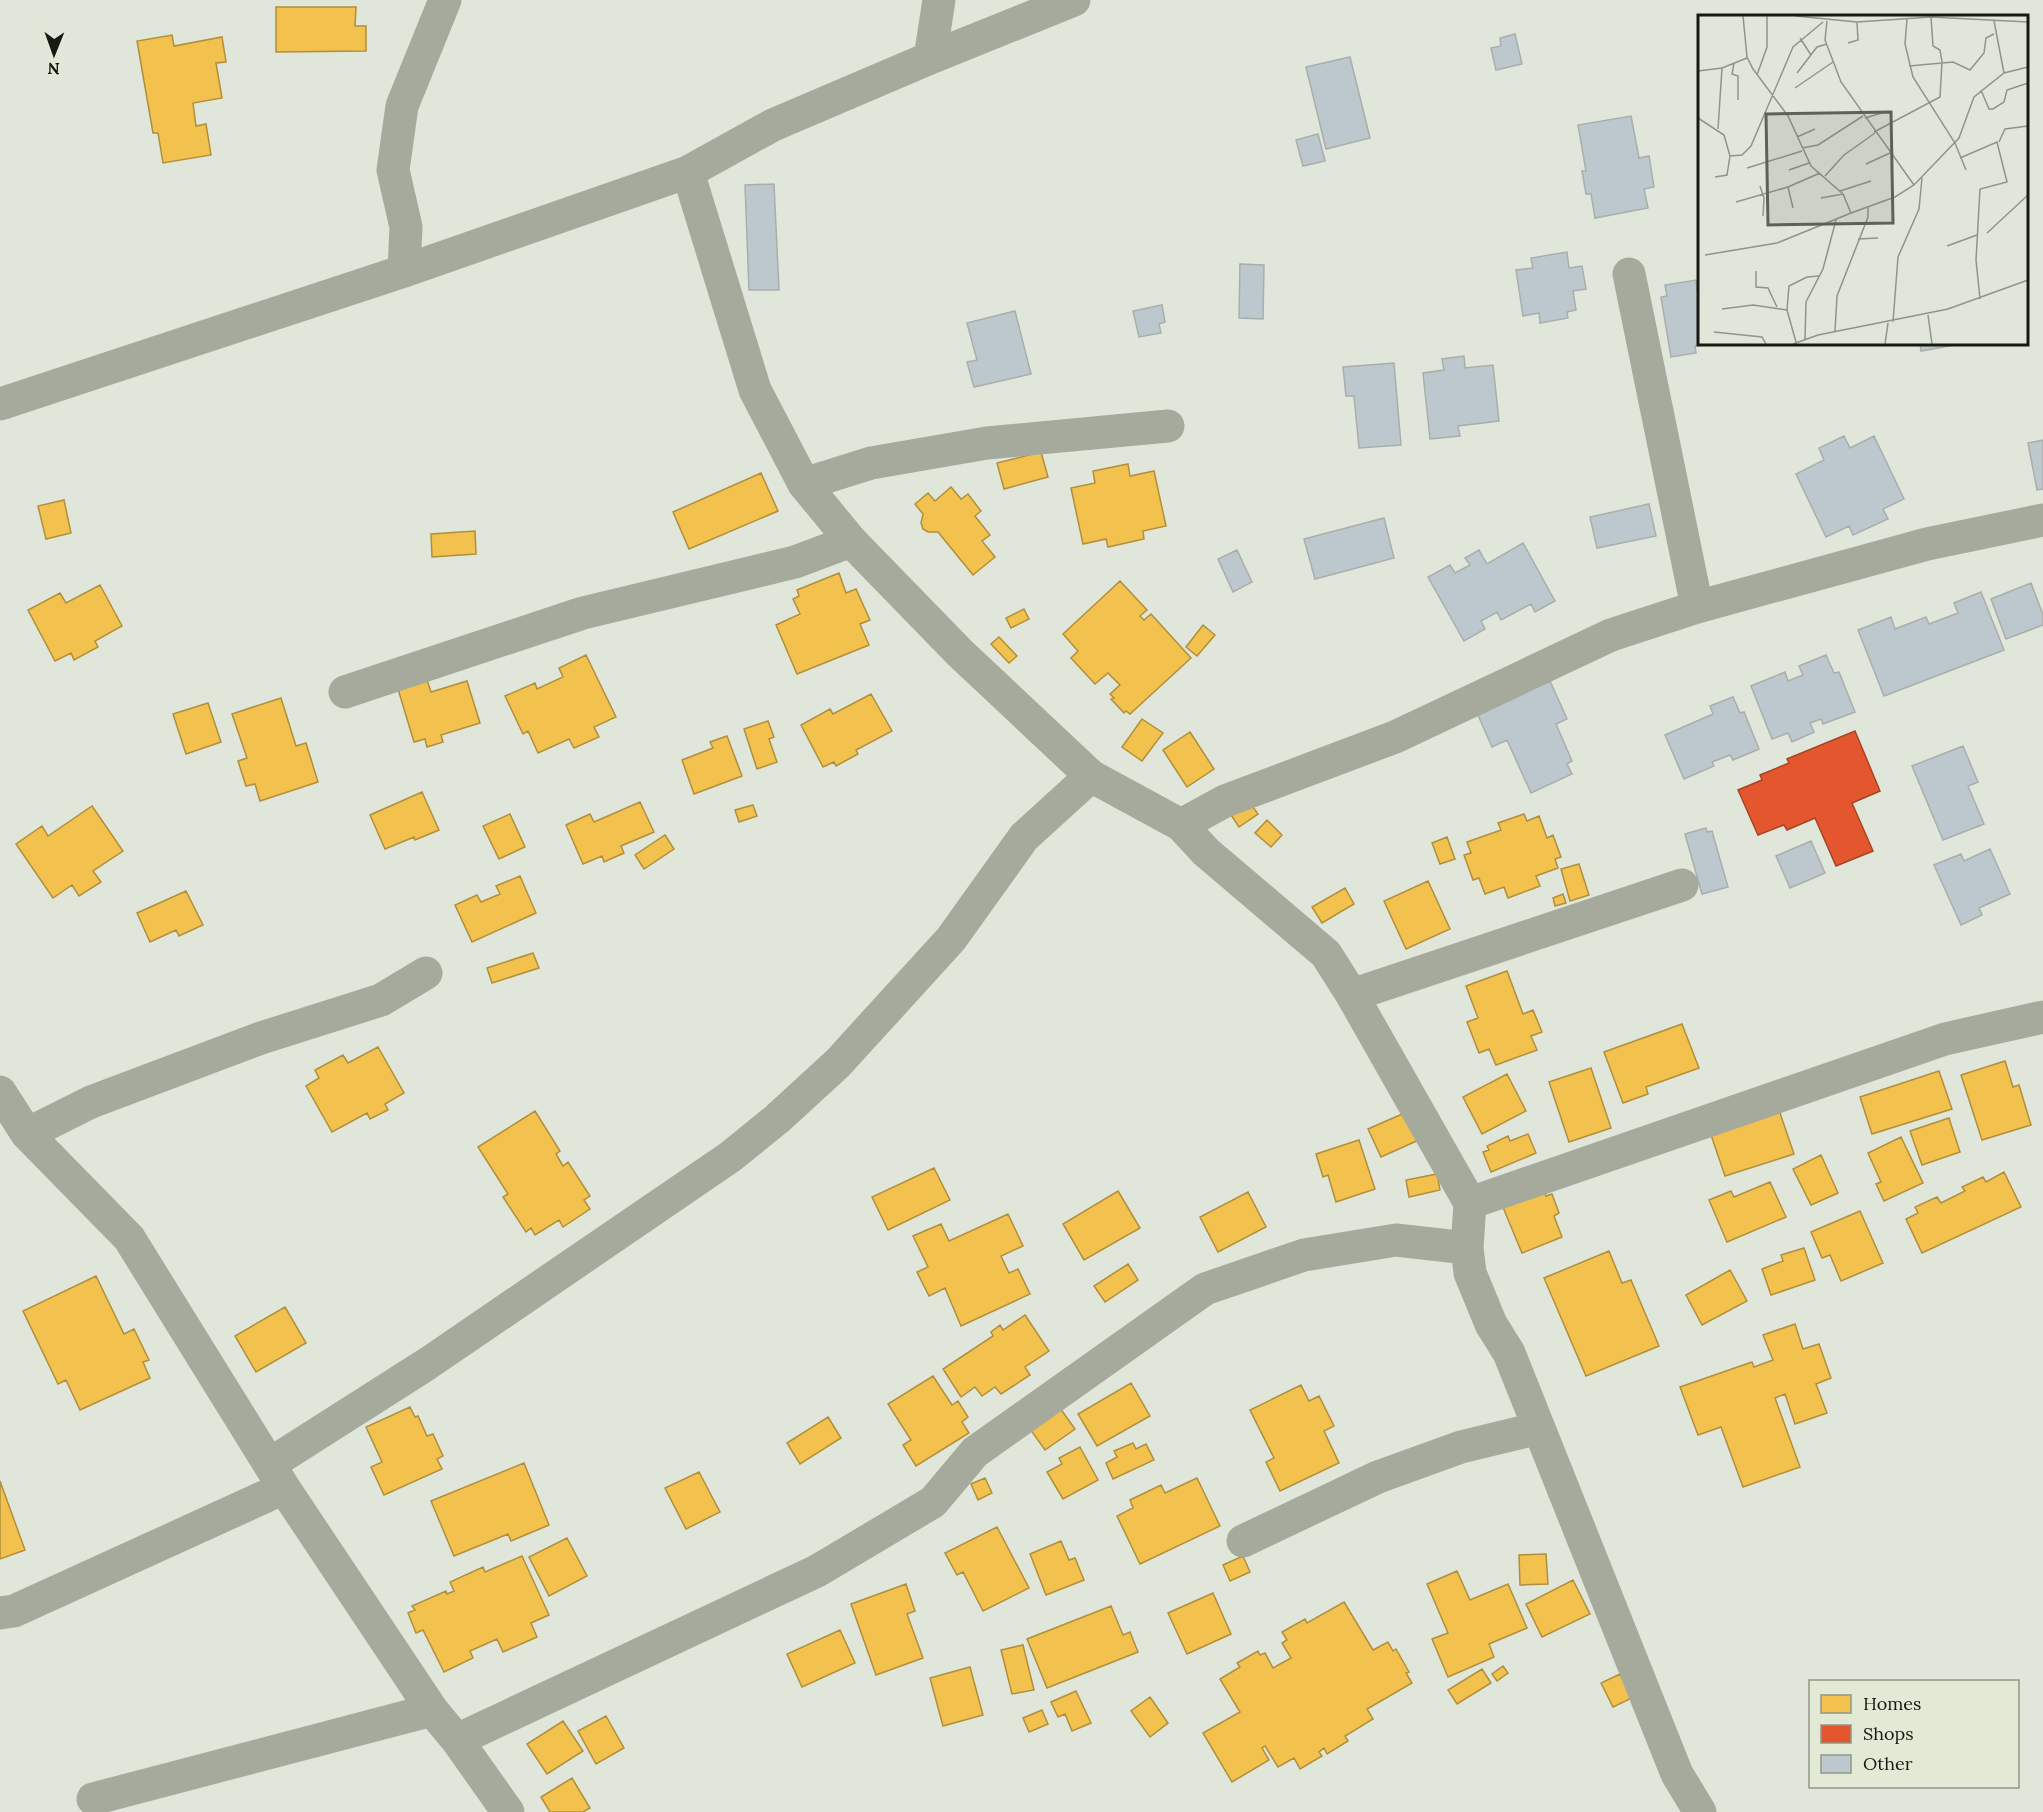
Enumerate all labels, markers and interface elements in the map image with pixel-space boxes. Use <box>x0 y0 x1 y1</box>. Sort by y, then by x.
inset map <box>1698 15 2028 345</box>
north arrow <box>24 24 84 84</box>
text: N <box>47 59 60 79</box>
legend <box>1809 1680 2019 1788</box>
text: Homes <box>1863 1692 1921 1715</box>
text: Shops <box>1863 1722 1914 1745</box>
text: Other <box>1863 1752 1913 1775</box>

